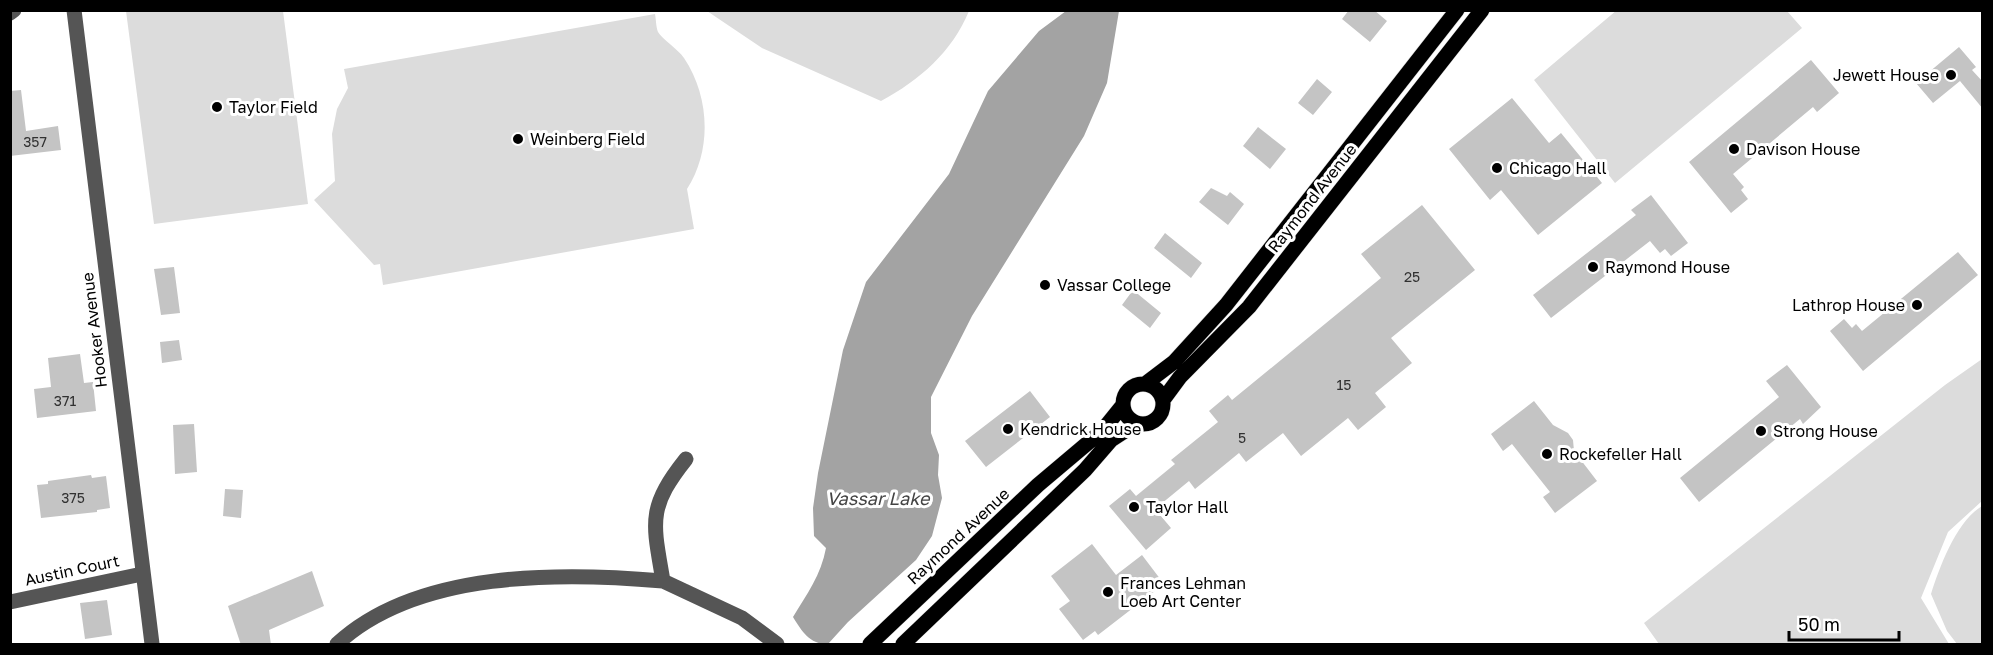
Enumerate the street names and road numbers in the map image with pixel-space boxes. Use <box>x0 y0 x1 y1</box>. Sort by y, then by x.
street label: Raymond Avenue <box>1263 140 1361 256</box>
street label: Hooker Avenue <box>77 271 111 389</box>
street label: Raymond Avenue <box>903 484 1013 588</box>
street label: Austin Court <box>23 550 121 590</box>

